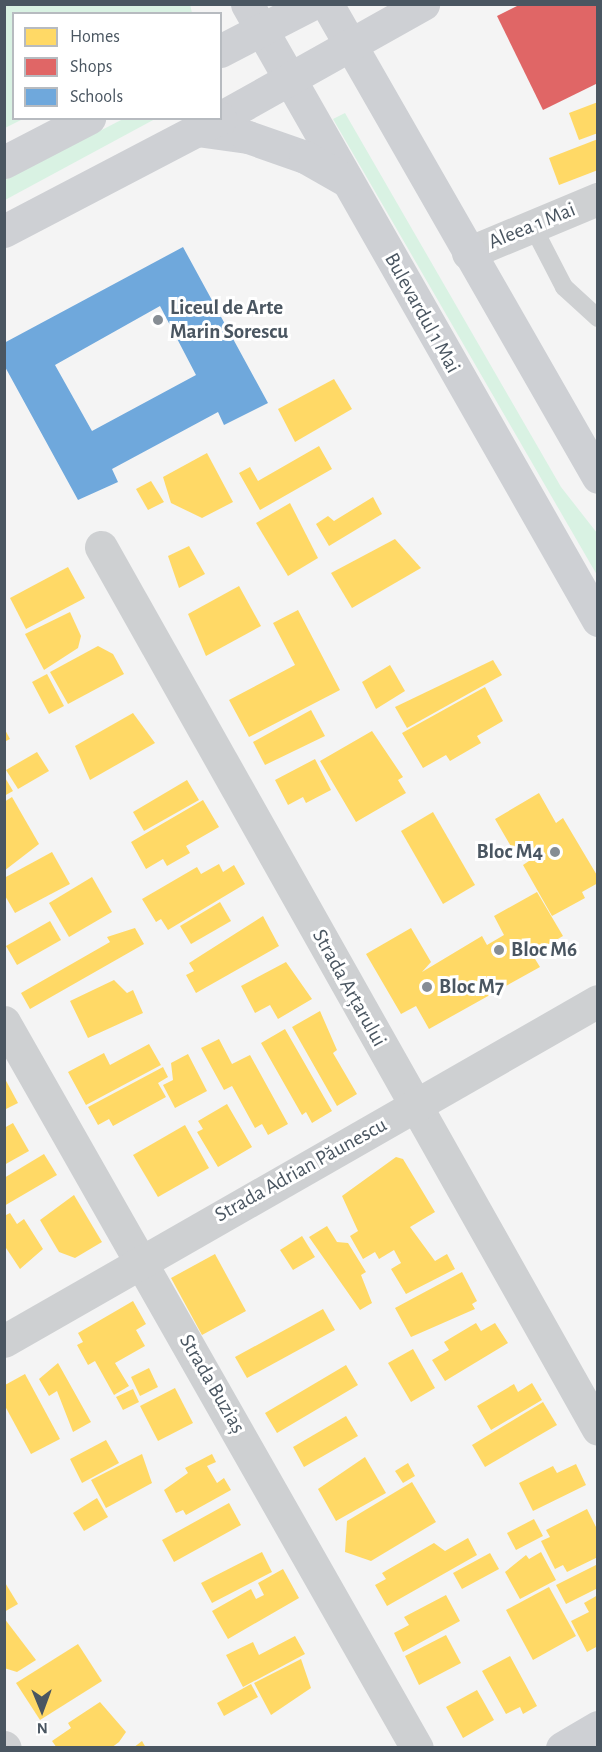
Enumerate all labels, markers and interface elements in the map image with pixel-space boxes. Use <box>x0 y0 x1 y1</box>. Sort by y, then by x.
legend <box>12 12 222 120</box>
text: Homes <box>70 28 120 46</box>
text: Shops <box>70 58 112 76</box>
text: Schools <box>70 88 123 106</box>
street label: Aleea 1 Mai <box>485 197 579 255</box>
street label: Bulevardul 1 Mai <box>379 248 465 378</box>
place label: Liceul de Arte Marin Sorescu <box>170 295 288 345</box>
marker: Liceul de Arte Marin Sorescu <box>151 313 165 327</box>
place label: Bloc M4 <box>476 839 543 865</box>
marker: Bloc M4 <box>548 845 562 859</box>
street label: Strada Arțarului <box>306 925 392 1051</box>
place label: Bloc M6 <box>511 937 577 963</box>
marker: Bloc M6 <box>492 943 506 957</box>
place label: Bloc M7 <box>439 974 504 1000</box>
marker: Bloc M7 <box>420 980 434 994</box>
street label: Strada Adrian Păunescu <box>211 1112 391 1228</box>
street label: Strada Buziaș <box>174 1330 250 1438</box>
north arrow <box>12 1680 72 1740</box>
text: N <box>37 1720 48 1736</box>

